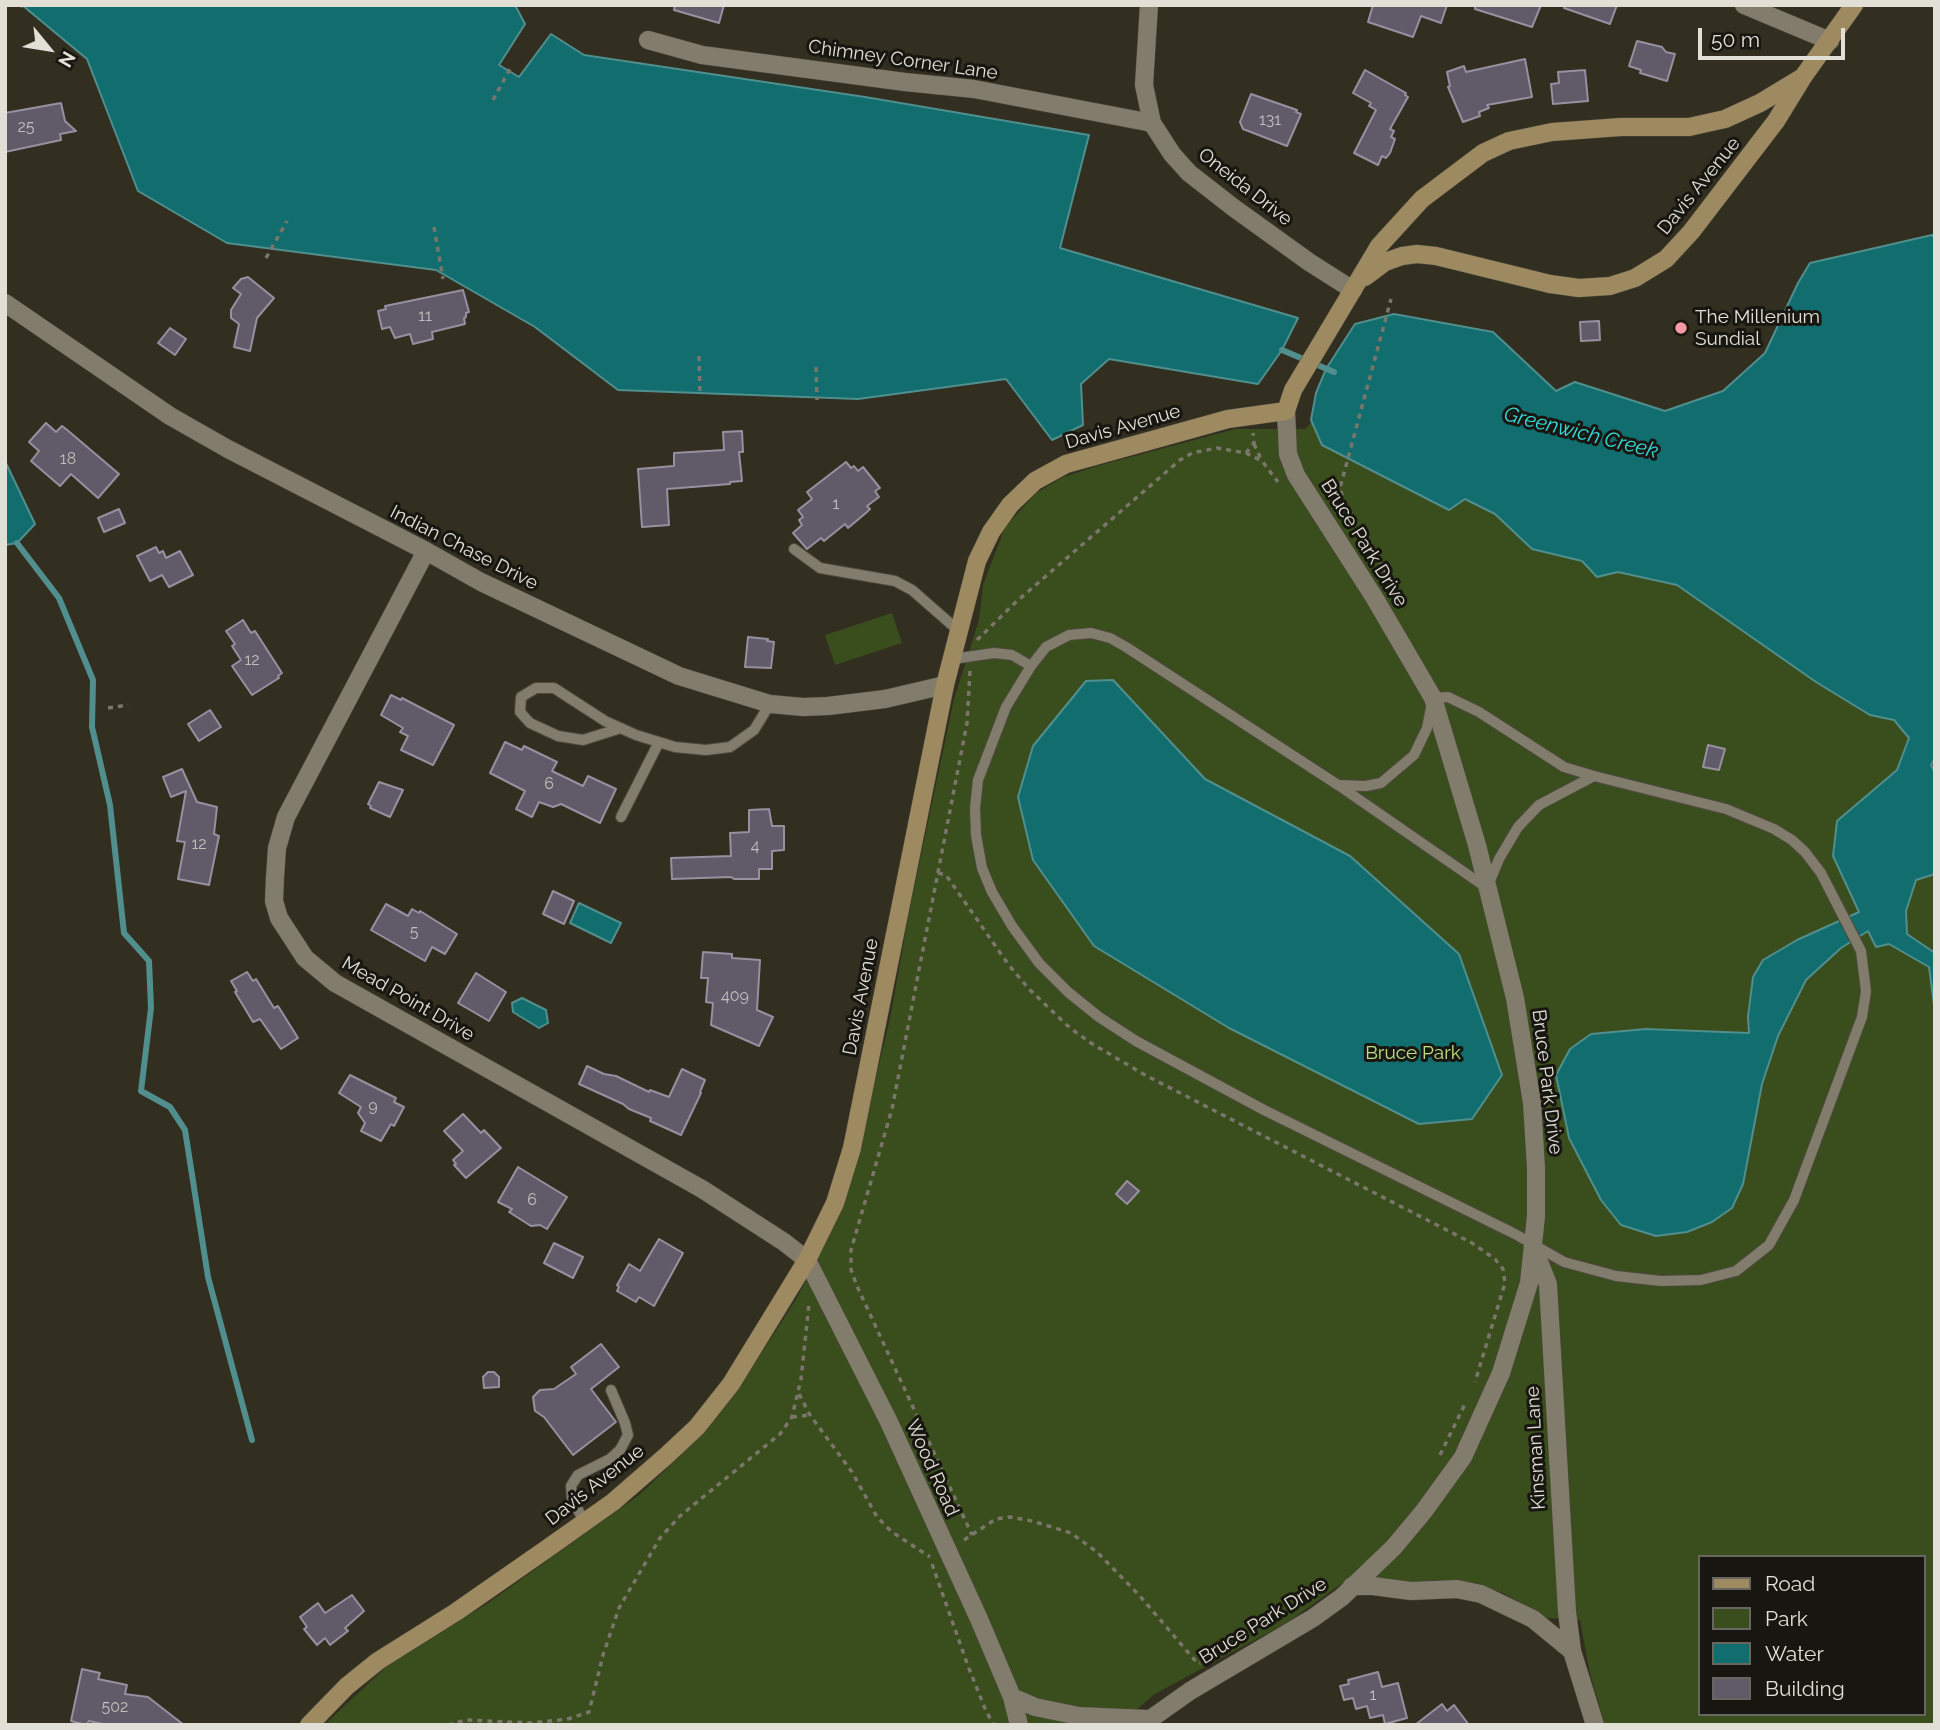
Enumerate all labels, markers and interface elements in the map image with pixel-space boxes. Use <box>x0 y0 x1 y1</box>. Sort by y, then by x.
north arrow <box>14 14 84 84</box>
scale bar <box>1702 14 1849 58</box>
text: 50 m <box>1711 27 1760 52</box>
street label: Chimney Corner Lane <box>807 35 999 85</box>
text: N <box>54 48 80 71</box>
house number: 131 <box>1259 110 1281 130</box>
house number: 25 <box>17 117 35 137</box>
street label: Davis Avenue <box>1653 133 1745 239</box>
street label: Oneida Drive <box>1193 143 1297 231</box>
house number: 11 <box>418 306 432 326</box>
place label: The Millenium Sundial <box>1695 306 1820 350</box>
marker: The Millenium Sundial <box>1673 320 1689 336</box>
street label: Davis Avenue <box>1063 400 1183 454</box>
water label: Greenwich Creek <box>1501 402 1661 464</box>
house number: 18 <box>60 449 76 469</box>
street label: Bruce Park Drive <box>1316 475 1412 611</box>
house number: 1 <box>833 494 839 514</box>
street label: Indian Chase Drive <box>386 501 542 595</box>
house number: 12 <box>244 650 260 670</box>
house number: 6 <box>544 774 554 794</box>
house number: 12 <box>191 834 207 854</box>
house number: 4 <box>751 836 759 856</box>
house number: 5 <box>410 922 418 942</box>
street label: Davis Avenue <box>839 937 883 1057</box>
street label: Mead Point Drive <box>338 952 478 1046</box>
house number: 409 <box>721 986 749 1006</box>
street label: Bruce Park Drive <box>1527 1008 1567 1156</box>
park label: Bruce Park <box>1365 1042 1461 1064</box>
house number: 9 <box>368 1096 378 1116</box>
house number: 6 <box>527 1190 537 1210</box>
street label: Kinsman Lane <box>1521 1385 1551 1511</box>
street label: Wood Road <box>901 1416 963 1520</box>
street label: Davis Avenue <box>541 1440 649 1530</box>
legend <box>1699 1555 1926 1716</box>
text: Road <box>1765 1571 1815 1596</box>
street label: Bruce Park Drive <box>1195 1573 1331 1669</box>
text: Park <box>1765 1606 1808 1631</box>
text: Water <box>1765 1641 1824 1666</box>
text: Building <box>1765 1676 1845 1701</box>
house number: 1 <box>1370 1685 1376 1705</box>
house number: 502 <box>102 1697 128 1717</box>

